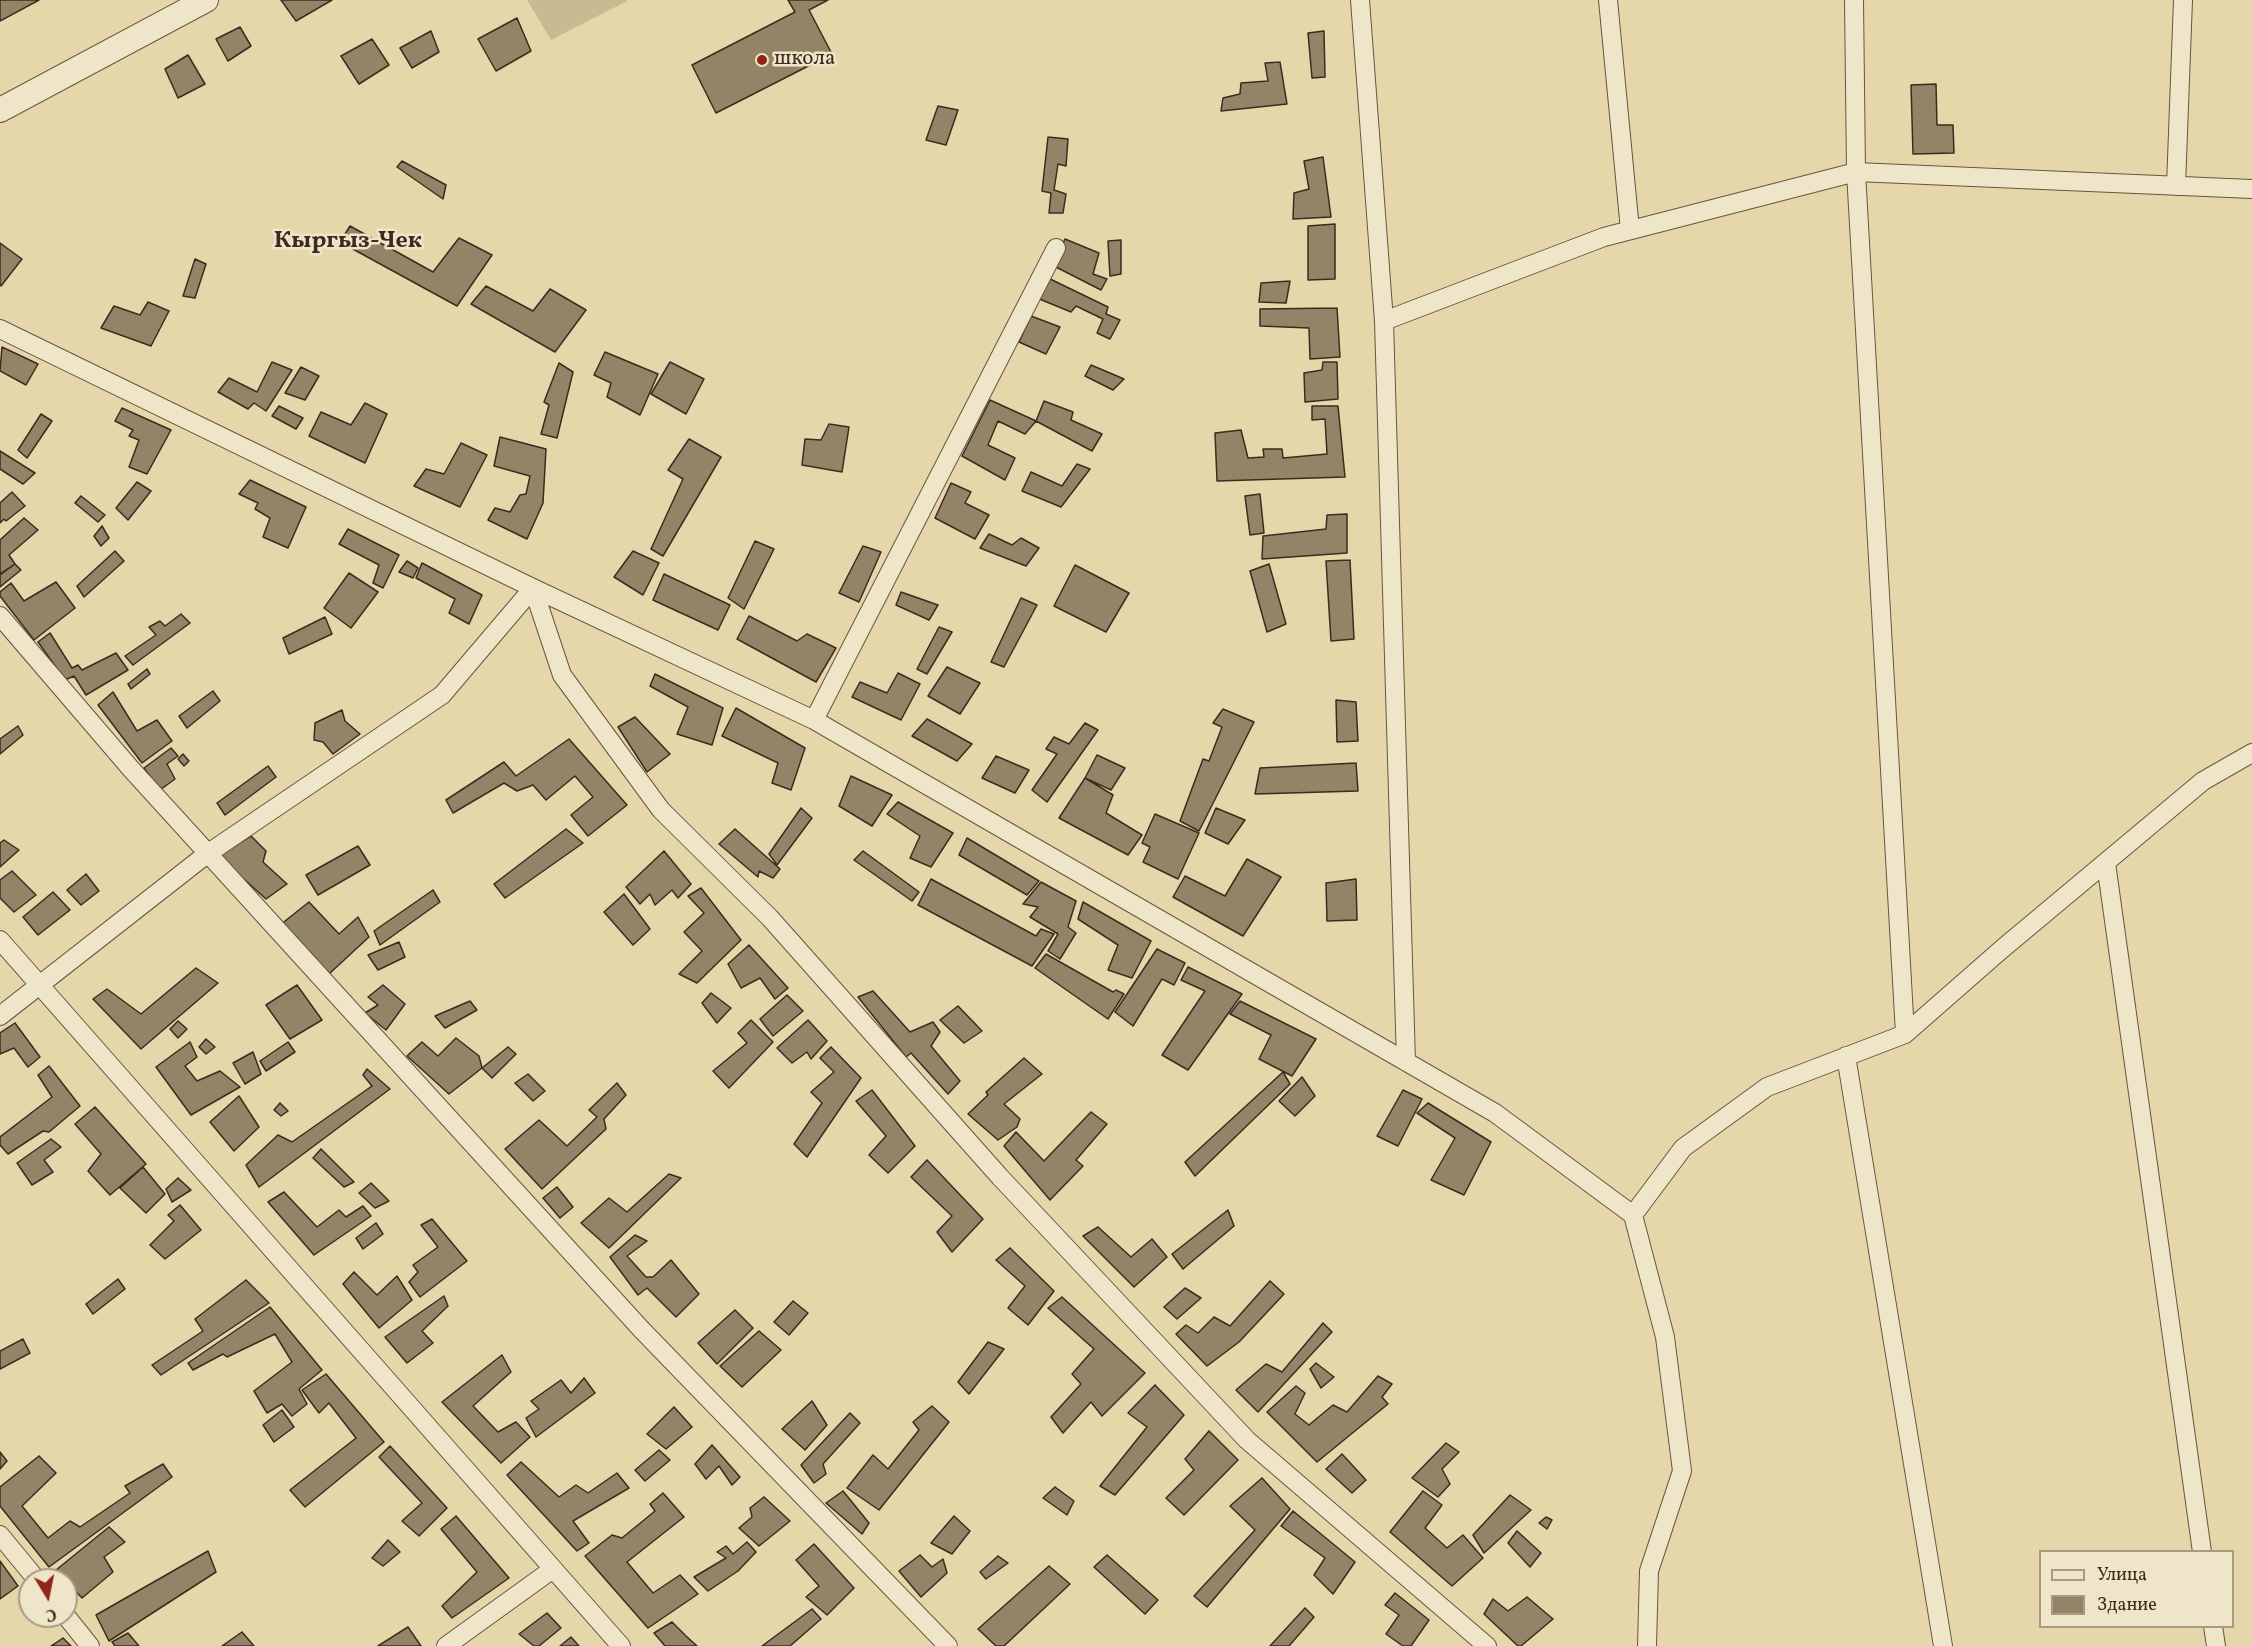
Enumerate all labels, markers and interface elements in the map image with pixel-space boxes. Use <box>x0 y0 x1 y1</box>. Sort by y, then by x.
place label: школа <box>774 47 835 73</box>
marker: школа <box>755 53 769 67</box>
district label: Кыргыз-Чек <box>274 229 422 257</box>
legend <box>2039 1550 2234 1628</box>
text: Улица <box>2097 1563 2147 1588</box>
north arrow <box>18 1568 78 1628</box>
text: Здание <box>2097 1593 2157 1618</box>
text: С <box>44 1602 58 1625</box>

